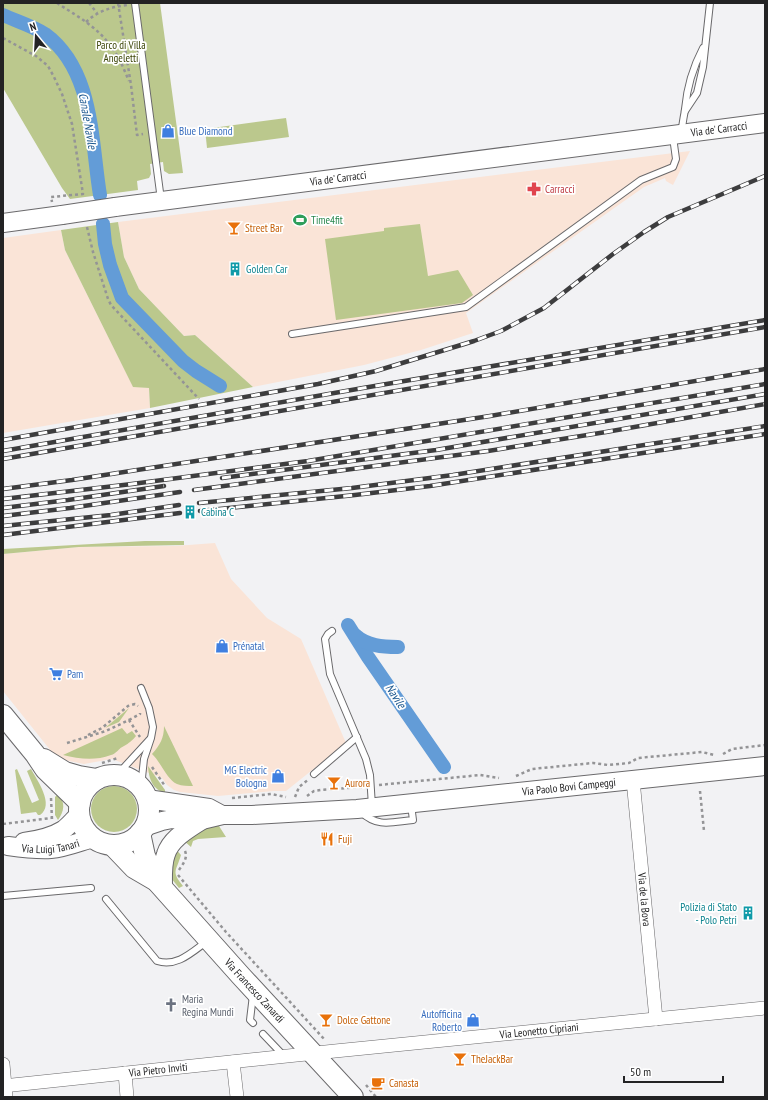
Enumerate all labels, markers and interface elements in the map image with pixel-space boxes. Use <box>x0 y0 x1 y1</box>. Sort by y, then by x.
north arrow <box>16 16 56 56</box>
text: N <box>28 19 38 34</box>
park label: Parco di Villa Angeletti <box>96 38 146 65</box>
water label: Canale Navile <box>76 92 100 151</box>
street label: Via de' Carracci <box>689 118 748 140</box>
shop icon: Blue Diamond <box>160 123 176 139</box>
place label: Blue Diamond <box>179 124 233 138</box>
street label: Via de' Carracci <box>308 168 367 189</box>
pharmacy icon: Carracci <box>526 181 542 197</box>
place label: Carracci <box>545 182 575 196</box>
sports icon: Time4fit <box>292 212 308 228</box>
place label: Time4fit <box>311 213 343 227</box>
bar icon: Street Bar <box>226 220 242 236</box>
place label: Street Bar <box>245 221 283 235</box>
building icon: Golden Car <box>227 261 243 277</box>
place label: Golden Car <box>246 262 288 276</box>
building icon: Cabina C <box>182 504 198 520</box>
place label: Cabina C <box>201 505 234 519</box>
shop icon: Prénatal <box>214 638 230 654</box>
place label: Prénatal <box>233 639 265 653</box>
supermarket icon: Pam <box>48 666 64 682</box>
place label: Pam <box>67 667 83 681</box>
water label: Navile <box>382 681 410 712</box>
place label: MG Electric Bologna <box>224 763 267 790</box>
shop icon: MG Electric Bologna <box>270 768 286 784</box>
bar icon: Aurora <box>326 775 342 791</box>
street label: Via Paolo Bovi Campeggi <box>520 775 617 799</box>
place label: Aurora <box>345 776 370 790</box>
restaurant icon: Fuji <box>319 831 335 847</box>
place label: Fuji <box>338 832 352 846</box>
street label: Via Luigi Tanari <box>20 836 81 856</box>
street label: Via de la Bova <box>635 871 654 927</box>
place label: Polizia di Stato - Polo Petri <box>680 900 737 927</box>
building icon: Polizia di Stato - Polo Petri <box>740 905 756 921</box>
street label: Via Francesco Zanardi <box>221 955 288 1025</box>
place label: Maria Regina Mundi <box>182 992 234 1019</box>
church icon: Maria Regina Mundi <box>163 997 179 1013</box>
place label: Autofficina Roberto <box>421 1007 462 1034</box>
bar icon: Dolce Gattone <box>318 1012 334 1028</box>
shop icon: Autofficina Roberto <box>465 1012 481 1028</box>
place label: Dolce Gattone <box>337 1013 391 1027</box>
street label: Via Leonetto Cipriani <box>498 1020 579 1042</box>
bar icon: TheJackBar <box>452 1051 468 1067</box>
place label: TheJackBar <box>471 1052 513 1066</box>
scale bar <box>624 1058 723 1084</box>
street label: Via Pietro Inviti <box>127 1060 188 1080</box>
text: 50 m <box>630 1064 651 1079</box>
cafe icon: Canasta <box>370 1075 386 1091</box>
place label: Canasta <box>389 1076 419 1090</box>

